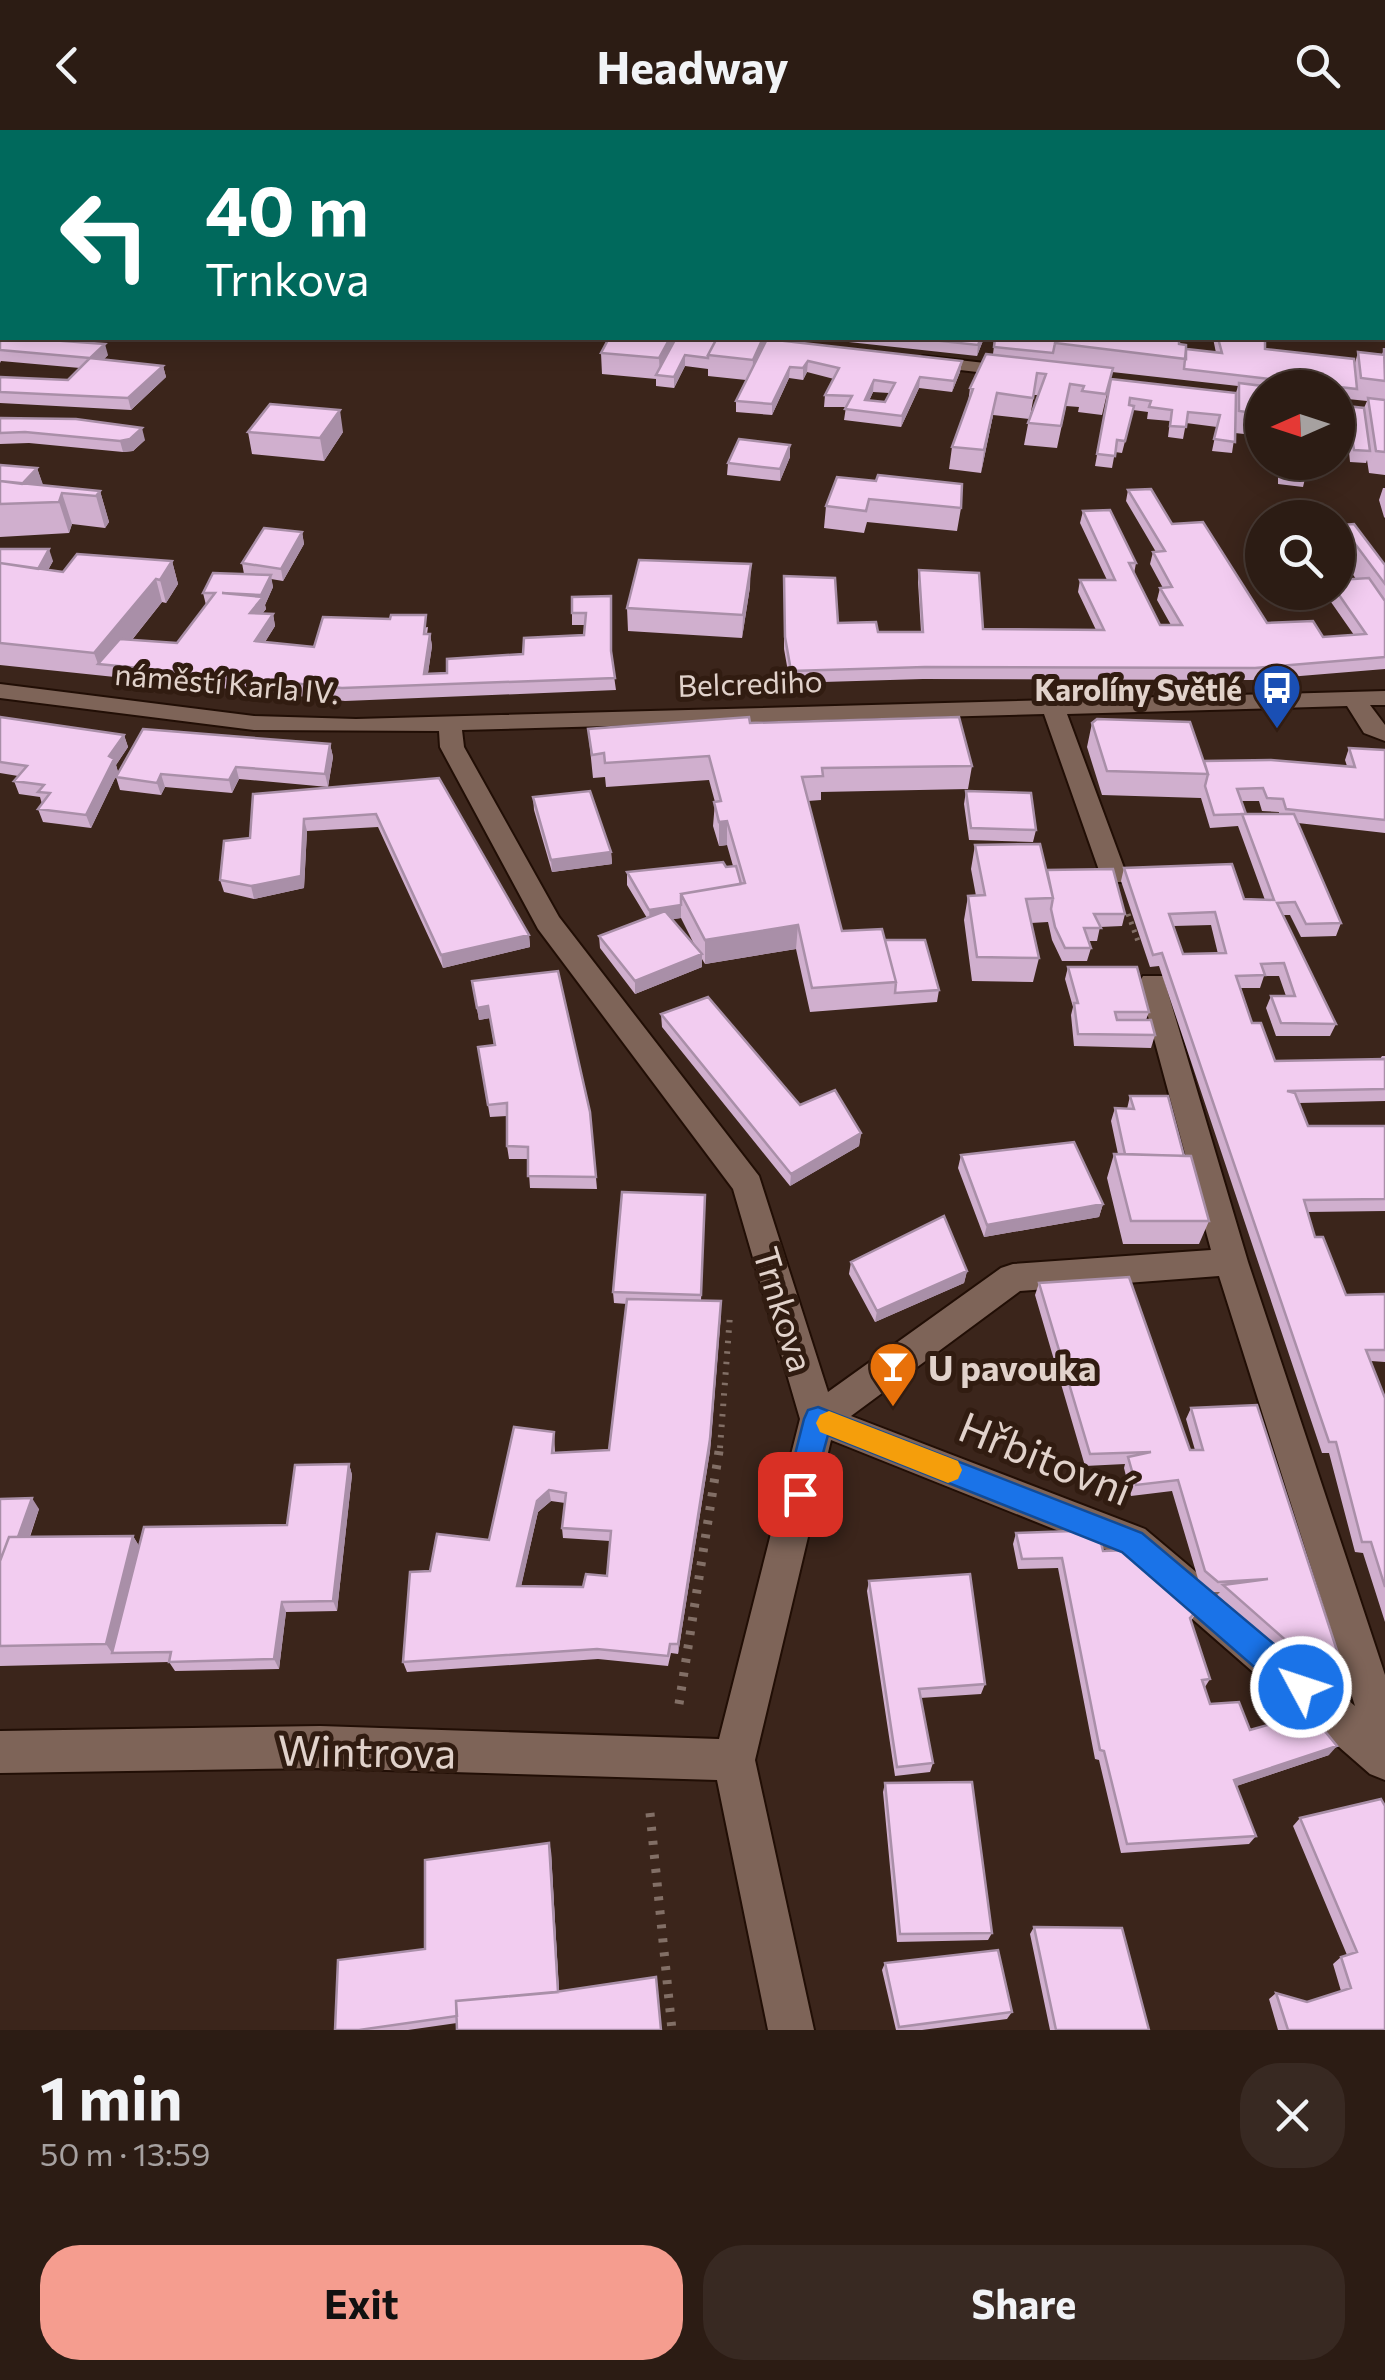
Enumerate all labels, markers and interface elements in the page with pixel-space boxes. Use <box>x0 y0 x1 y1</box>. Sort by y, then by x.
icon: back <box>40 38 95 93</box>
text: Headway <box>596 38 789 93</box>
icon: search <box>1290 38 1345 93</box>
text: 40 m <box>205 165 369 250</box>
icon: left <box>40 170 170 300</box>
text: Trnkova <box>205 250 369 305</box>
north arrow <box>1245 370 1355 480</box>
map controls <box>1245 370 1355 610</box>
button: search <box>1245 500 1355 610</box>
street label: náměstí Karla IV. <box>113 654 341 710</box>
street label: Belcrediho <box>677 661 823 703</box>
bus stop icon: Karolíny Světlé <box>1251 662 1303 730</box>
place label: Karolíny Světlé <box>1034 670 1242 707</box>
street label: Trnkova <box>746 1242 824 1376</box>
bar icon: U pavouka <box>867 1340 919 1408</box>
place label: U pavouka <box>928 1345 1097 1388</box>
street label: Hřbitovní <box>952 1399 1141 1516</box>
pin <box>758 1452 843 1537</box>
icon: arrive <box>773 1467 828 1522</box>
position arrow <box>1249 1635 1353 1739</box>
street label: Wintrova <box>277 1722 457 1778</box>
text: 1 min <box>40 2059 182 2132</box>
button: close <box>1240 2063 1345 2168</box>
text: 50 m · 13:59 <box>40 2133 210 2173</box>
button: Exit <box>40 2245 683 2360</box>
button: Share <box>703 2245 1345 2360</box>

